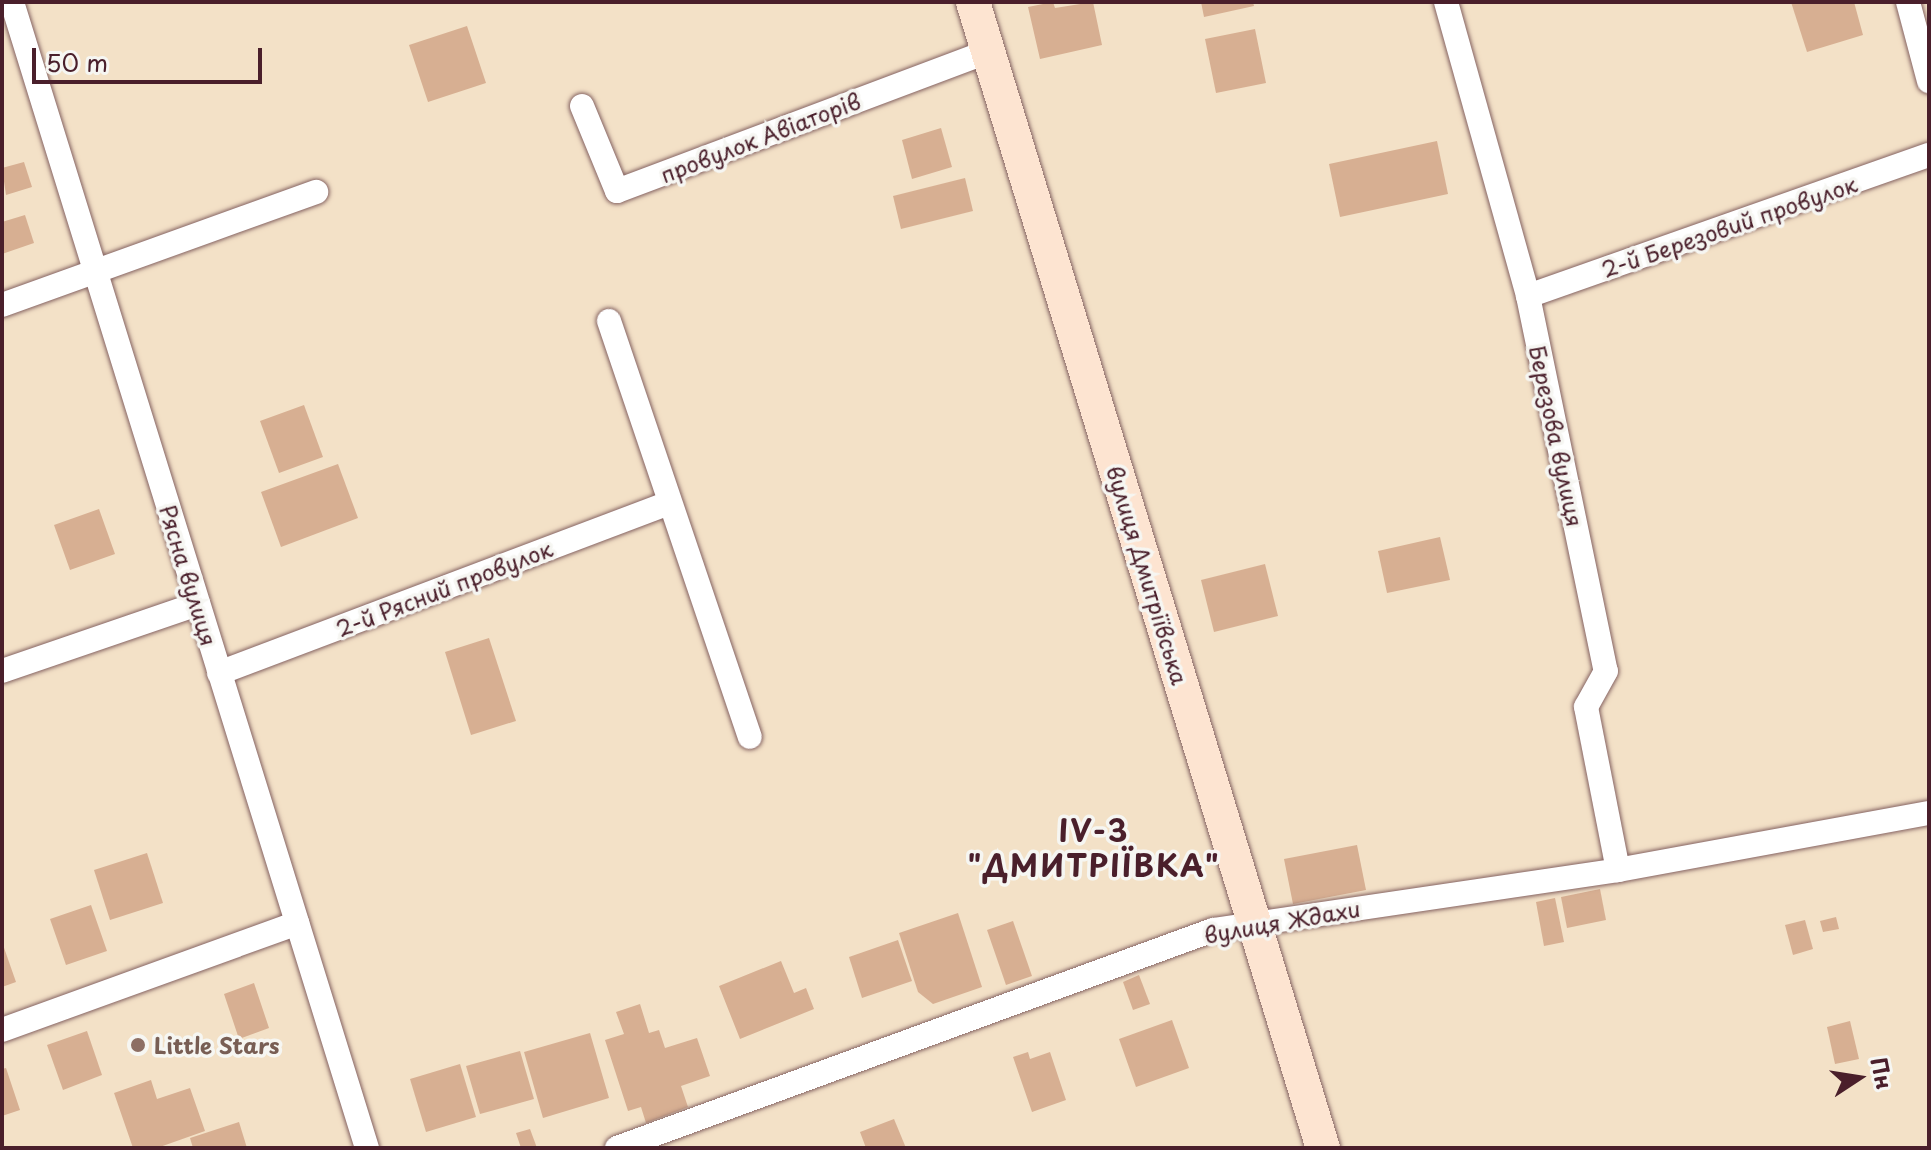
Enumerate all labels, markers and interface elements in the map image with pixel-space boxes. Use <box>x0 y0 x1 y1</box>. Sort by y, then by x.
scale bar <box>36 32 266 82</box>
text: 50 m <box>46 44 108 80</box>
street label: провулок Авіаторів <box>656 86 864 188</box>
street label: 2-й Березовий провулок <box>1598 170 1860 282</box>
street label: Березова вулиця <box>1525 343 1589 529</box>
street label: вулиця Дмитріївська <box>1102 462 1194 688</box>
street label: Рясна вулиця <box>155 500 223 650</box>
street label: 2-й Рясний провулок <box>332 534 556 642</box>
district label: IV-3 "ДМИТРІЇВКА" <box>969 812 1219 882</box>
street label: вулиця Ждахи <box>1202 894 1362 948</box>
place label: Little Stars <box>154 1032 281 1058</box>
marker: Little Stars <box>129 1036 147 1054</box>
north arrow <box>1819 1038 1899 1118</box>
text: Пн <box>1864 1054 1902 1092</box>

